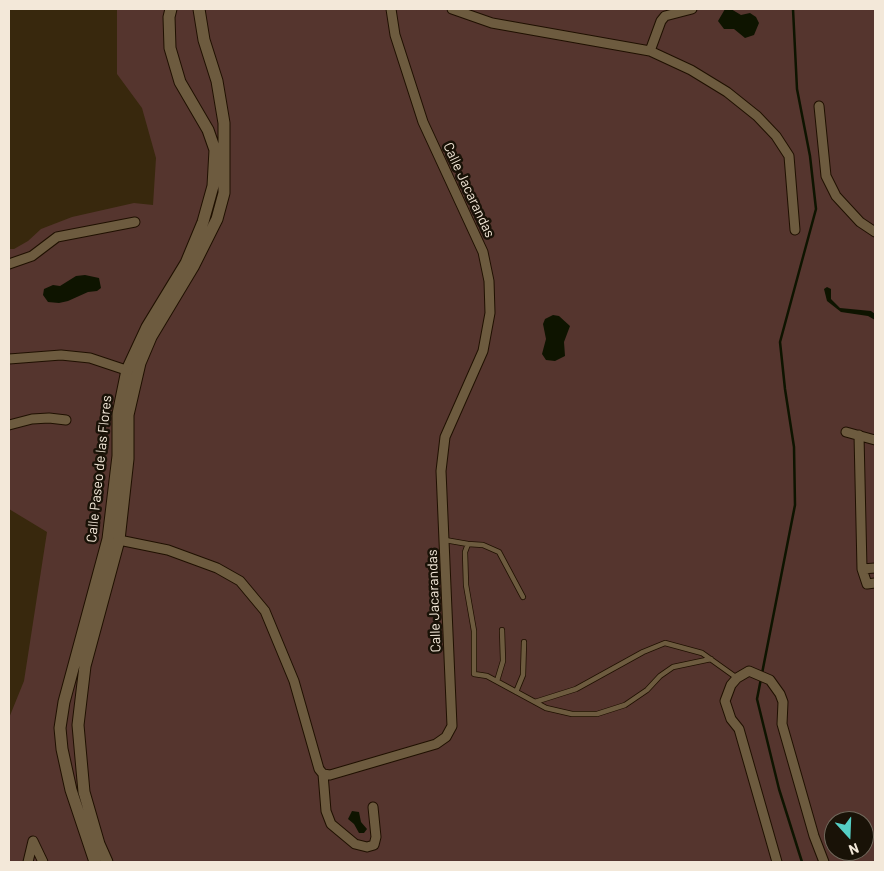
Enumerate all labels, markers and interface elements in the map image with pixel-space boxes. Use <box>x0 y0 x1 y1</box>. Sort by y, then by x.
street label: Calle Jacarandas <box>440 140 498 240</box>
street label: Calle Paseo de las Flores <box>83 395 115 543</box>
street label: Calle Jacarandas <box>424 549 444 653</box>
north arrow <box>824 811 874 861</box>
text: N <box>847 840 861 859</box>

